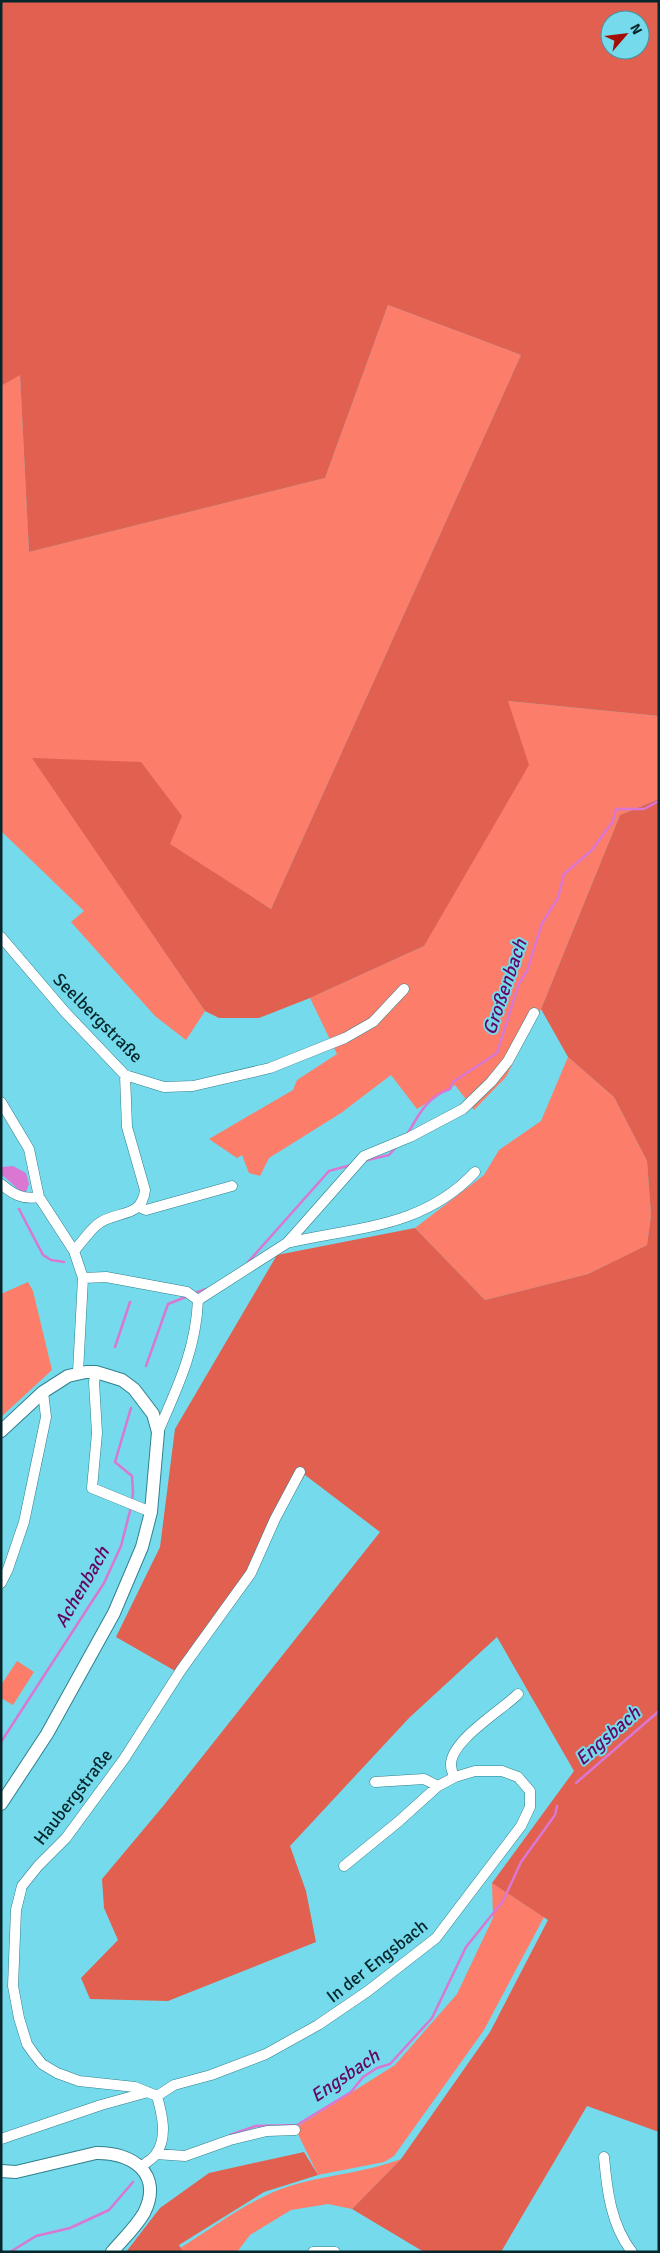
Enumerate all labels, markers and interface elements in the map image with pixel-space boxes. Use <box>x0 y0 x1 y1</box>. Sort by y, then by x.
north arrow <box>600 10 650 60</box>
text: N <box>626 21 646 37</box>
water label: Großenbach <box>477 936 533 1038</box>
street label: Seelbergstraße <box>49 969 147 1067</box>
water label: Achenbach <box>49 1542 115 1632</box>
water label: Engsbach <box>571 1701 646 1771</box>
street label: Haubergstraße <box>29 1745 117 1849</box>
street label: In der Engsbach <box>322 1915 432 2007</box>
water label: Engsbach <box>306 2044 385 2108</box>

